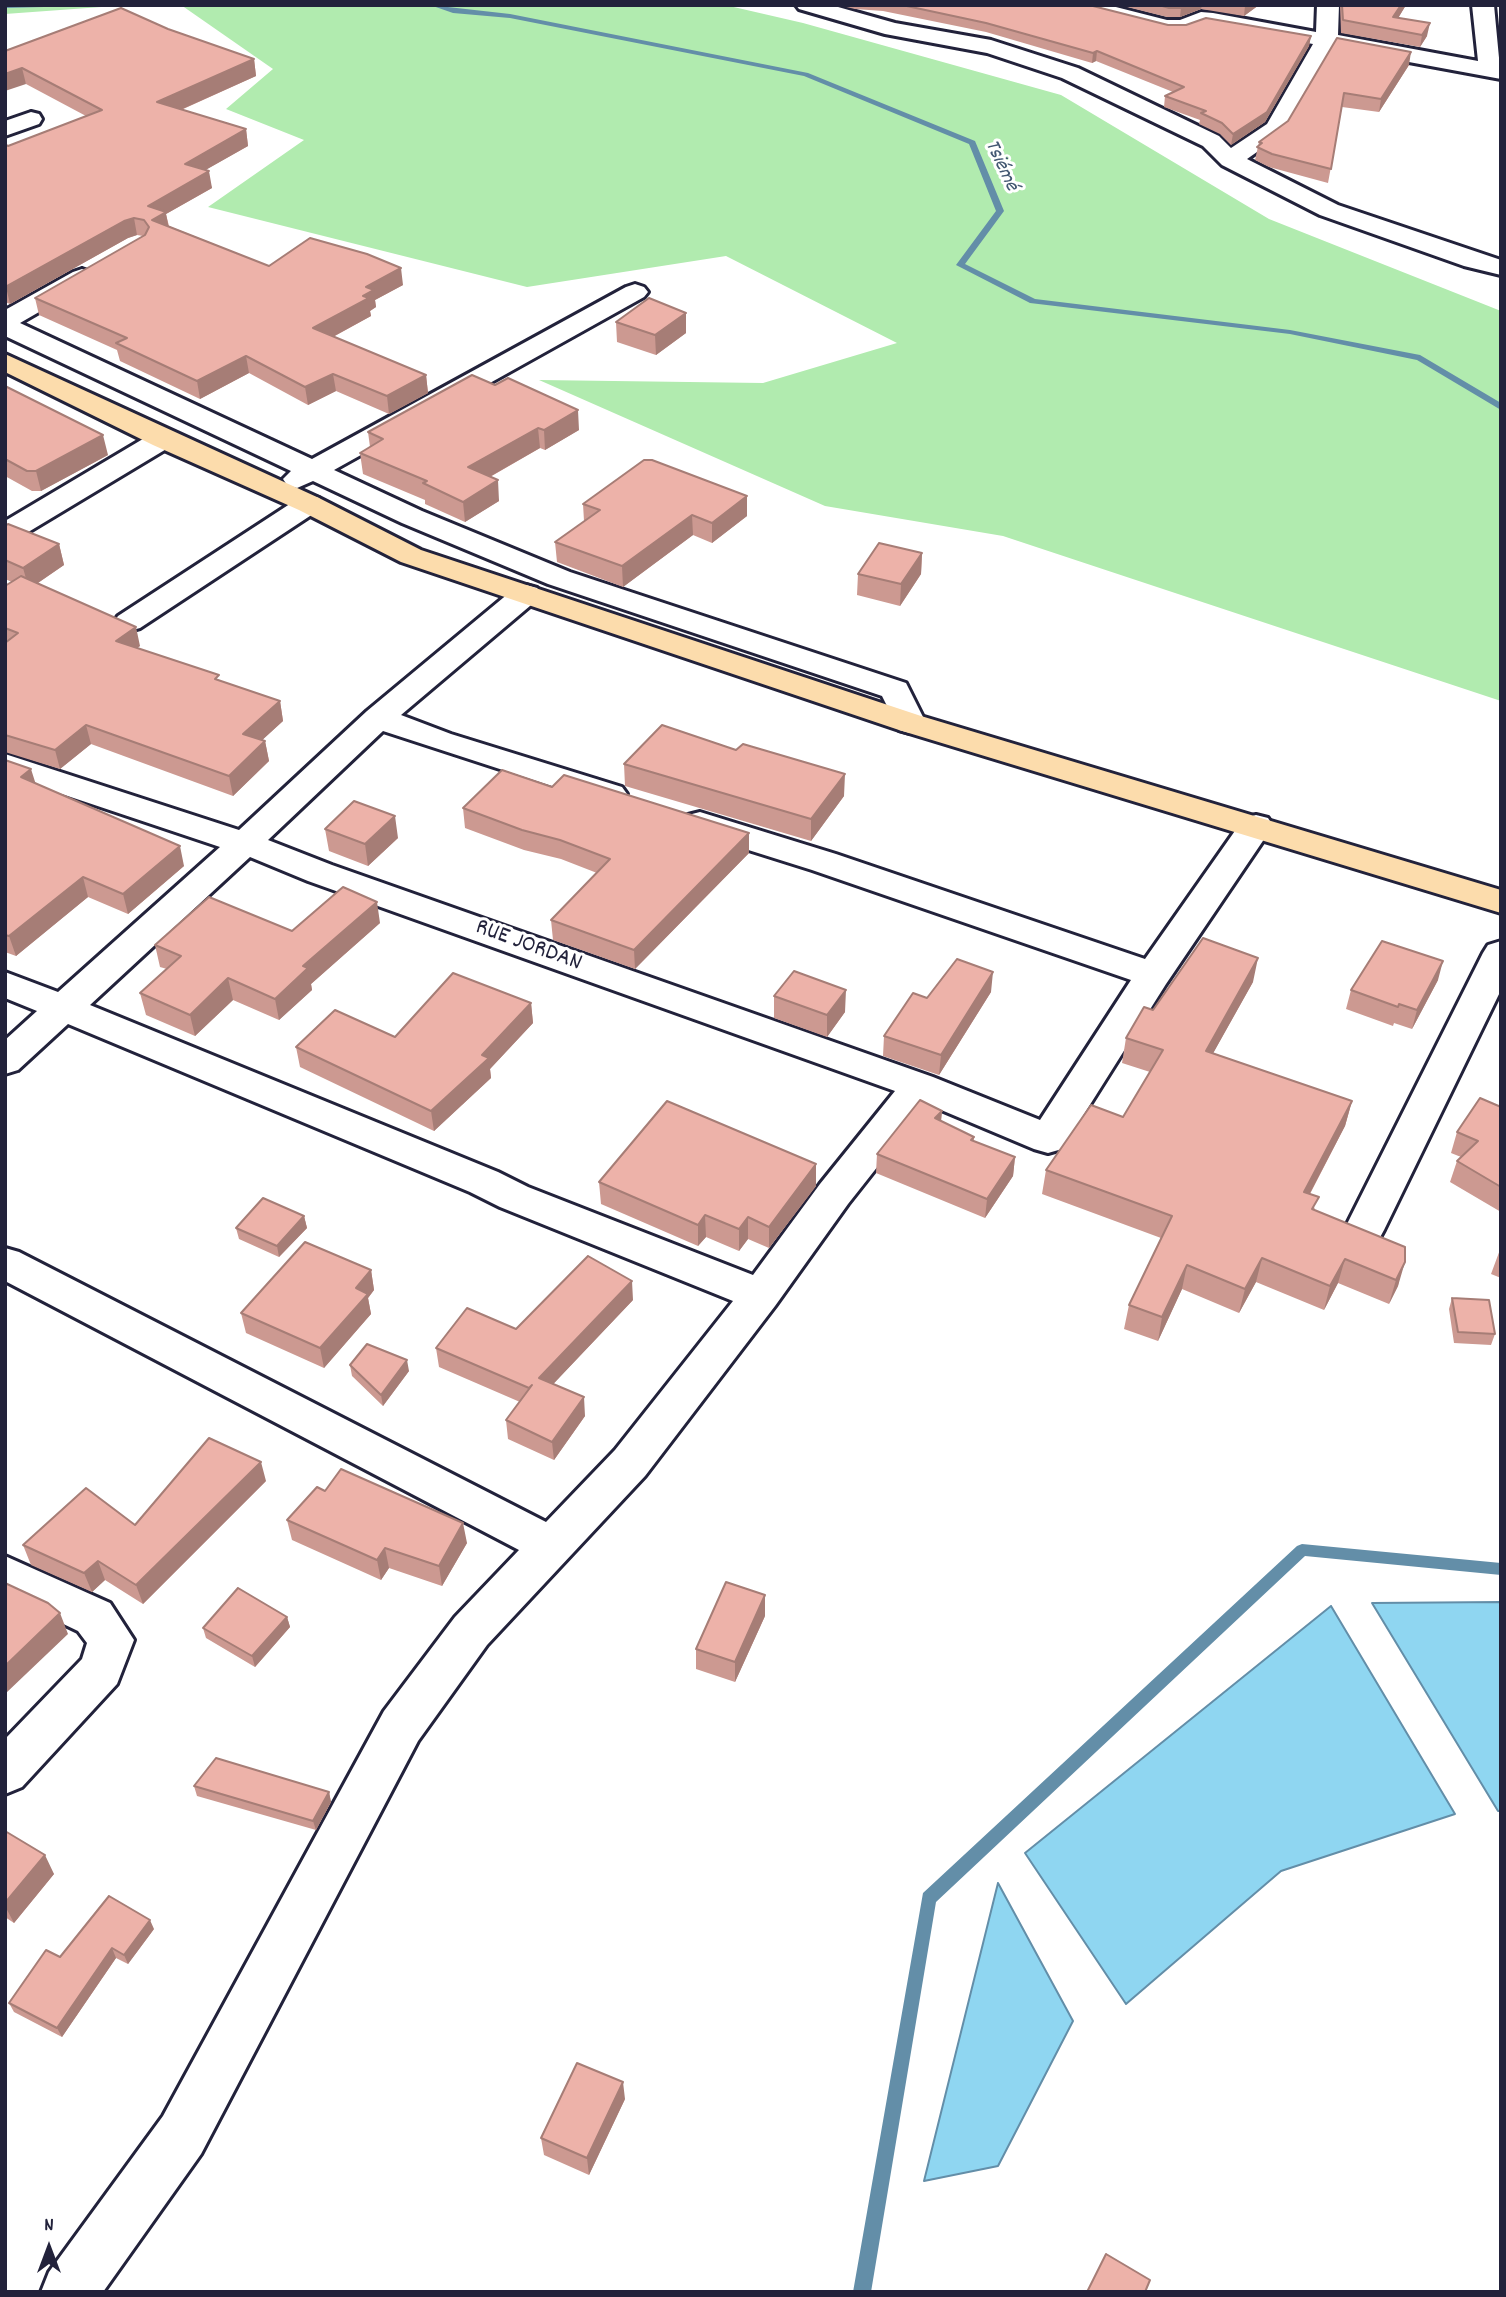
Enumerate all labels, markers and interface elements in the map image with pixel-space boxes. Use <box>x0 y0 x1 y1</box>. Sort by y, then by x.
water label: Tsiémé <box>977 136 1023 196</box>
street label: RUE JORDAN <box>471 914 585 980</box>
north arrow <box>14 2213 84 2283</box>
text: N <box>44 2213 54 2240</box>

